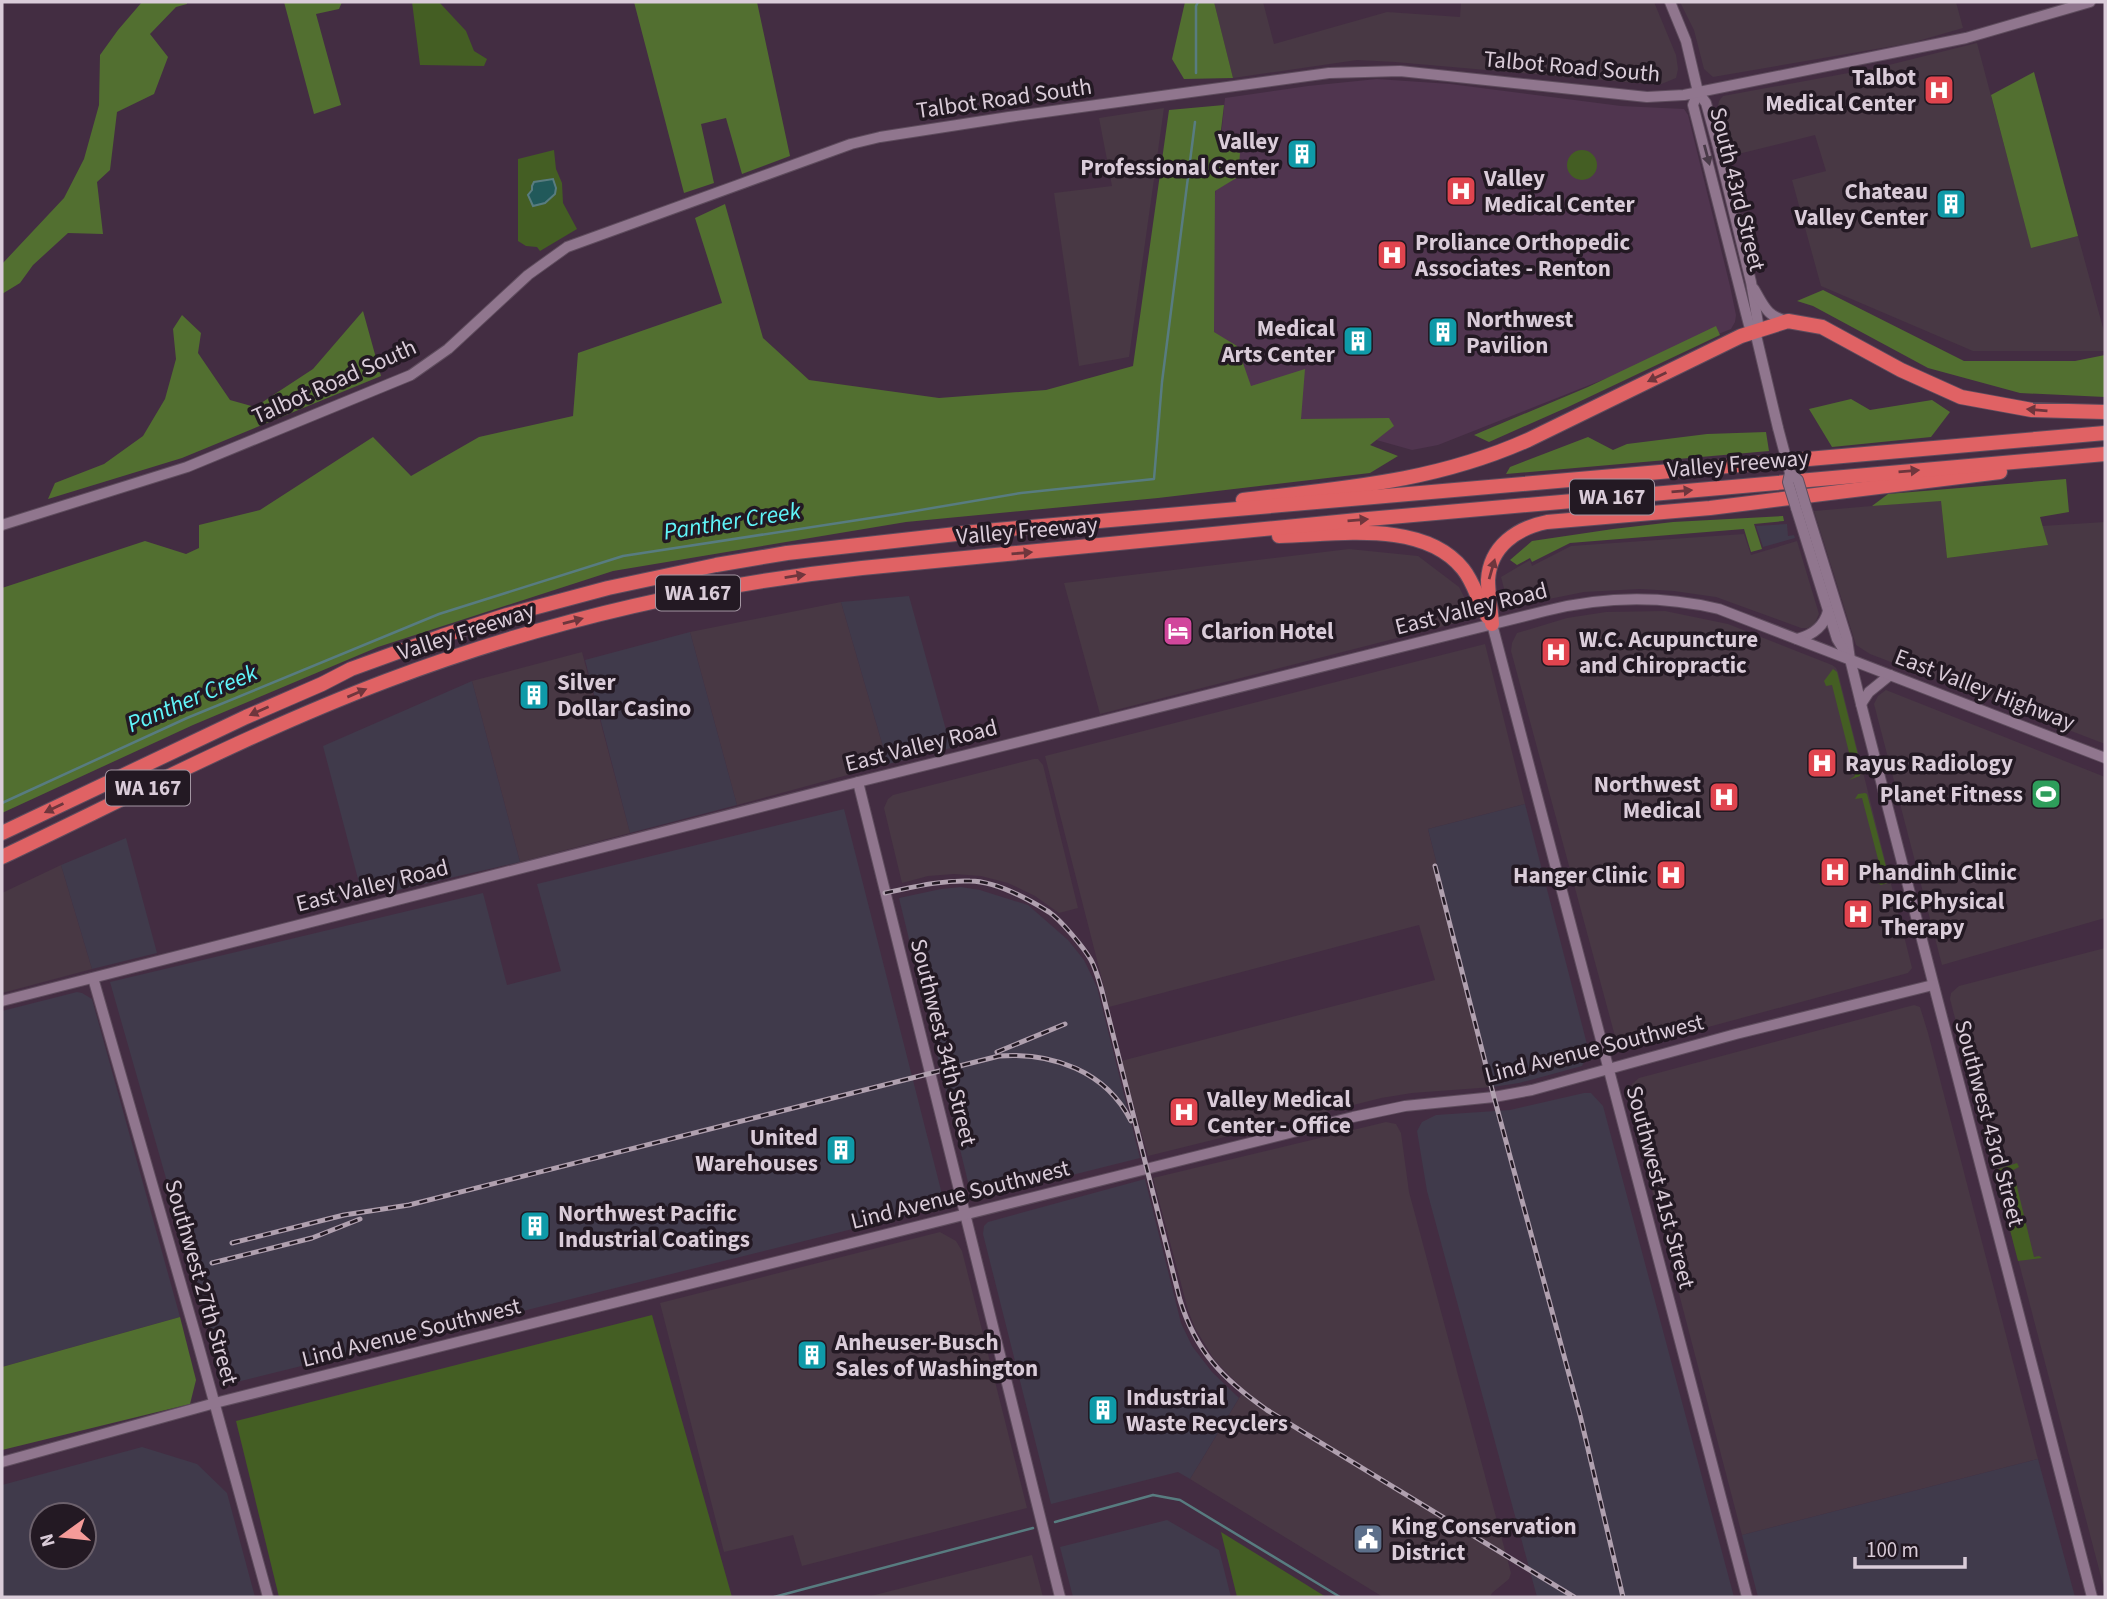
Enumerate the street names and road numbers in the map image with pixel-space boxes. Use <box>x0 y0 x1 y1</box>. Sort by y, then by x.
street label: Talbot Road South <box>1482 42 1661 91</box>
street label: Talbot Road South <box>914 70 1094 127</box>
street label: South 43rd Street <box>1701 104 1774 275</box>
street label: Talbot Road South <box>247 330 422 432</box>
street label: Valley Freeway <box>1666 441 1810 486</box>
road number: WA 167 <box>1570 480 1654 514</box>
street label: Valley Freeway <box>955 508 1099 553</box>
street label: East Valley Road <box>1391 574 1551 643</box>
road number: WA 167 <box>656 576 740 610</box>
street label: Valley Freeway <box>394 594 539 669</box>
street label: East Valley Highway <box>1890 640 2080 739</box>
street label: East Valley Road <box>841 711 1001 780</box>
road number: WA 167 <box>106 770 190 806</box>
street label: East Valley Road <box>292 851 452 920</box>
street label: Southwest 34th Street <box>902 935 985 1149</box>
street label: Lind Avenue Southwest <box>1481 1005 1707 1092</box>
street label: Southwest 43rd Street <box>1946 1016 2033 1230</box>
street label: Southwest 41st Street <box>1618 1082 1704 1293</box>
street label: Lind Avenue Southwest <box>847 1151 1073 1238</box>
street label: Southwest 27th Street <box>156 1176 247 1389</box>
street label: Lind Avenue Southwest <box>298 1289 524 1376</box>

